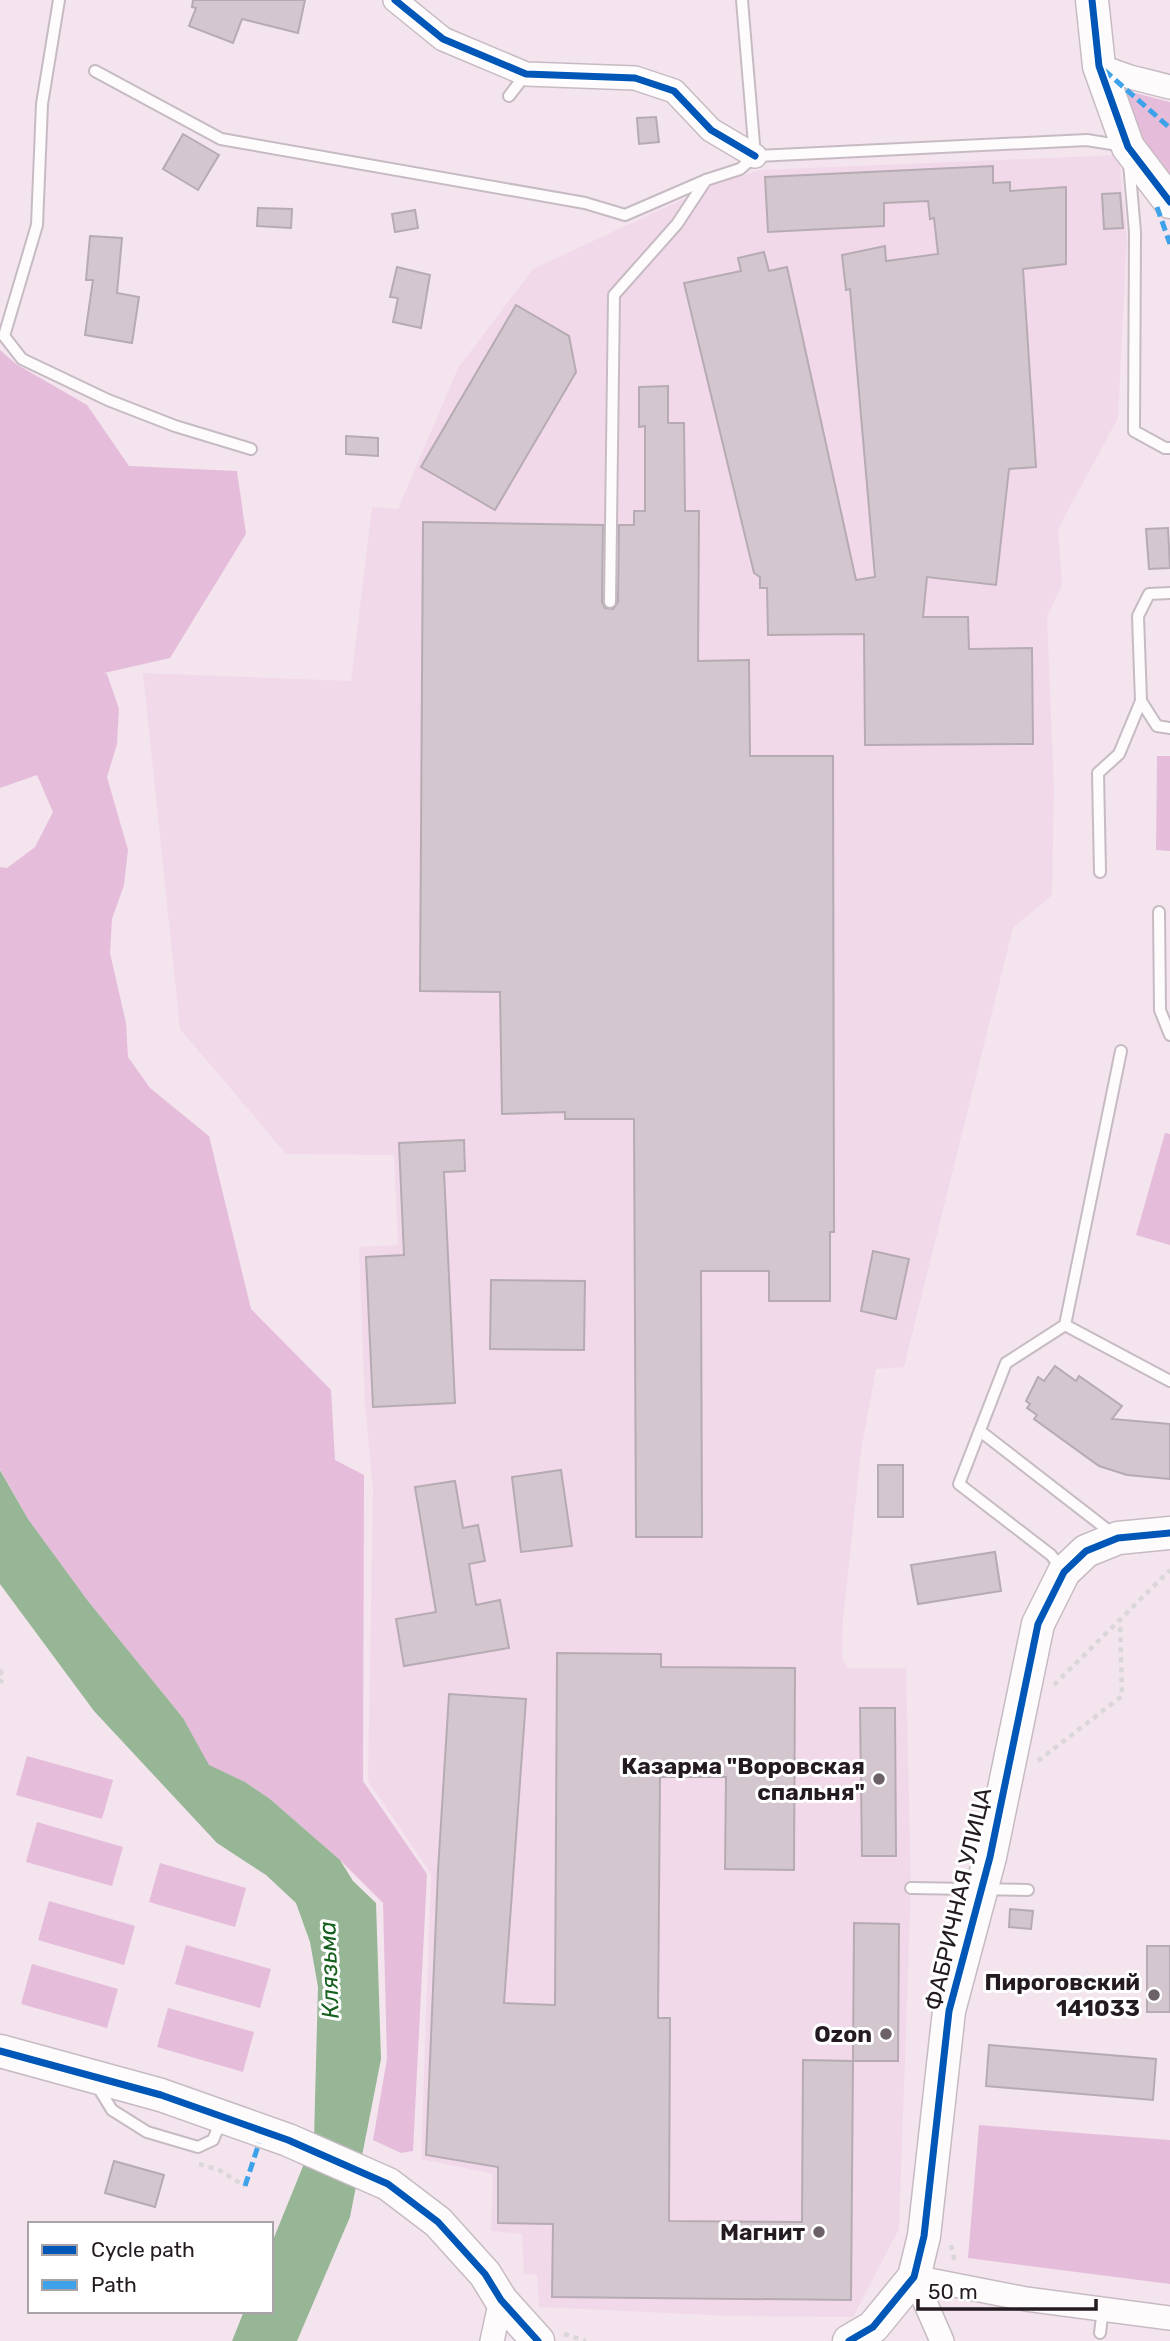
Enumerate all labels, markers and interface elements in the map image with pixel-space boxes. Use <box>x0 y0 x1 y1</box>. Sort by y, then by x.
place label: Казарма "Воровская спальня" <box>621 1752 865 1806</box>
marker: Казарма "Воровская спальня" <box>871 1771 887 1787</box>
street label: ФАБРИЧНАЯ УЛИЦА <box>919 1785 997 2013</box>
water label: Клязьма <box>313 1921 345 2019</box>
place label: Пироговский 141033 <box>984 1968 1140 2022</box>
marker: Пироговский 141033 <box>1146 1987 1162 2003</box>
place label: Ozon <box>814 2020 872 2048</box>
marker: Ozon <box>878 2026 894 2042</box>
place label: Магнит <box>720 2218 805 2246</box>
legend <box>28 2222 273 2313</box>
marker: Магнит <box>811 2224 827 2240</box>
text: Cycle path <box>91 2237 195 2262</box>
scale bar <box>918 2268 1096 2312</box>
text: Path <box>91 2272 137 2297</box>
text: 50 m <box>928 2279 978 2304</box>

